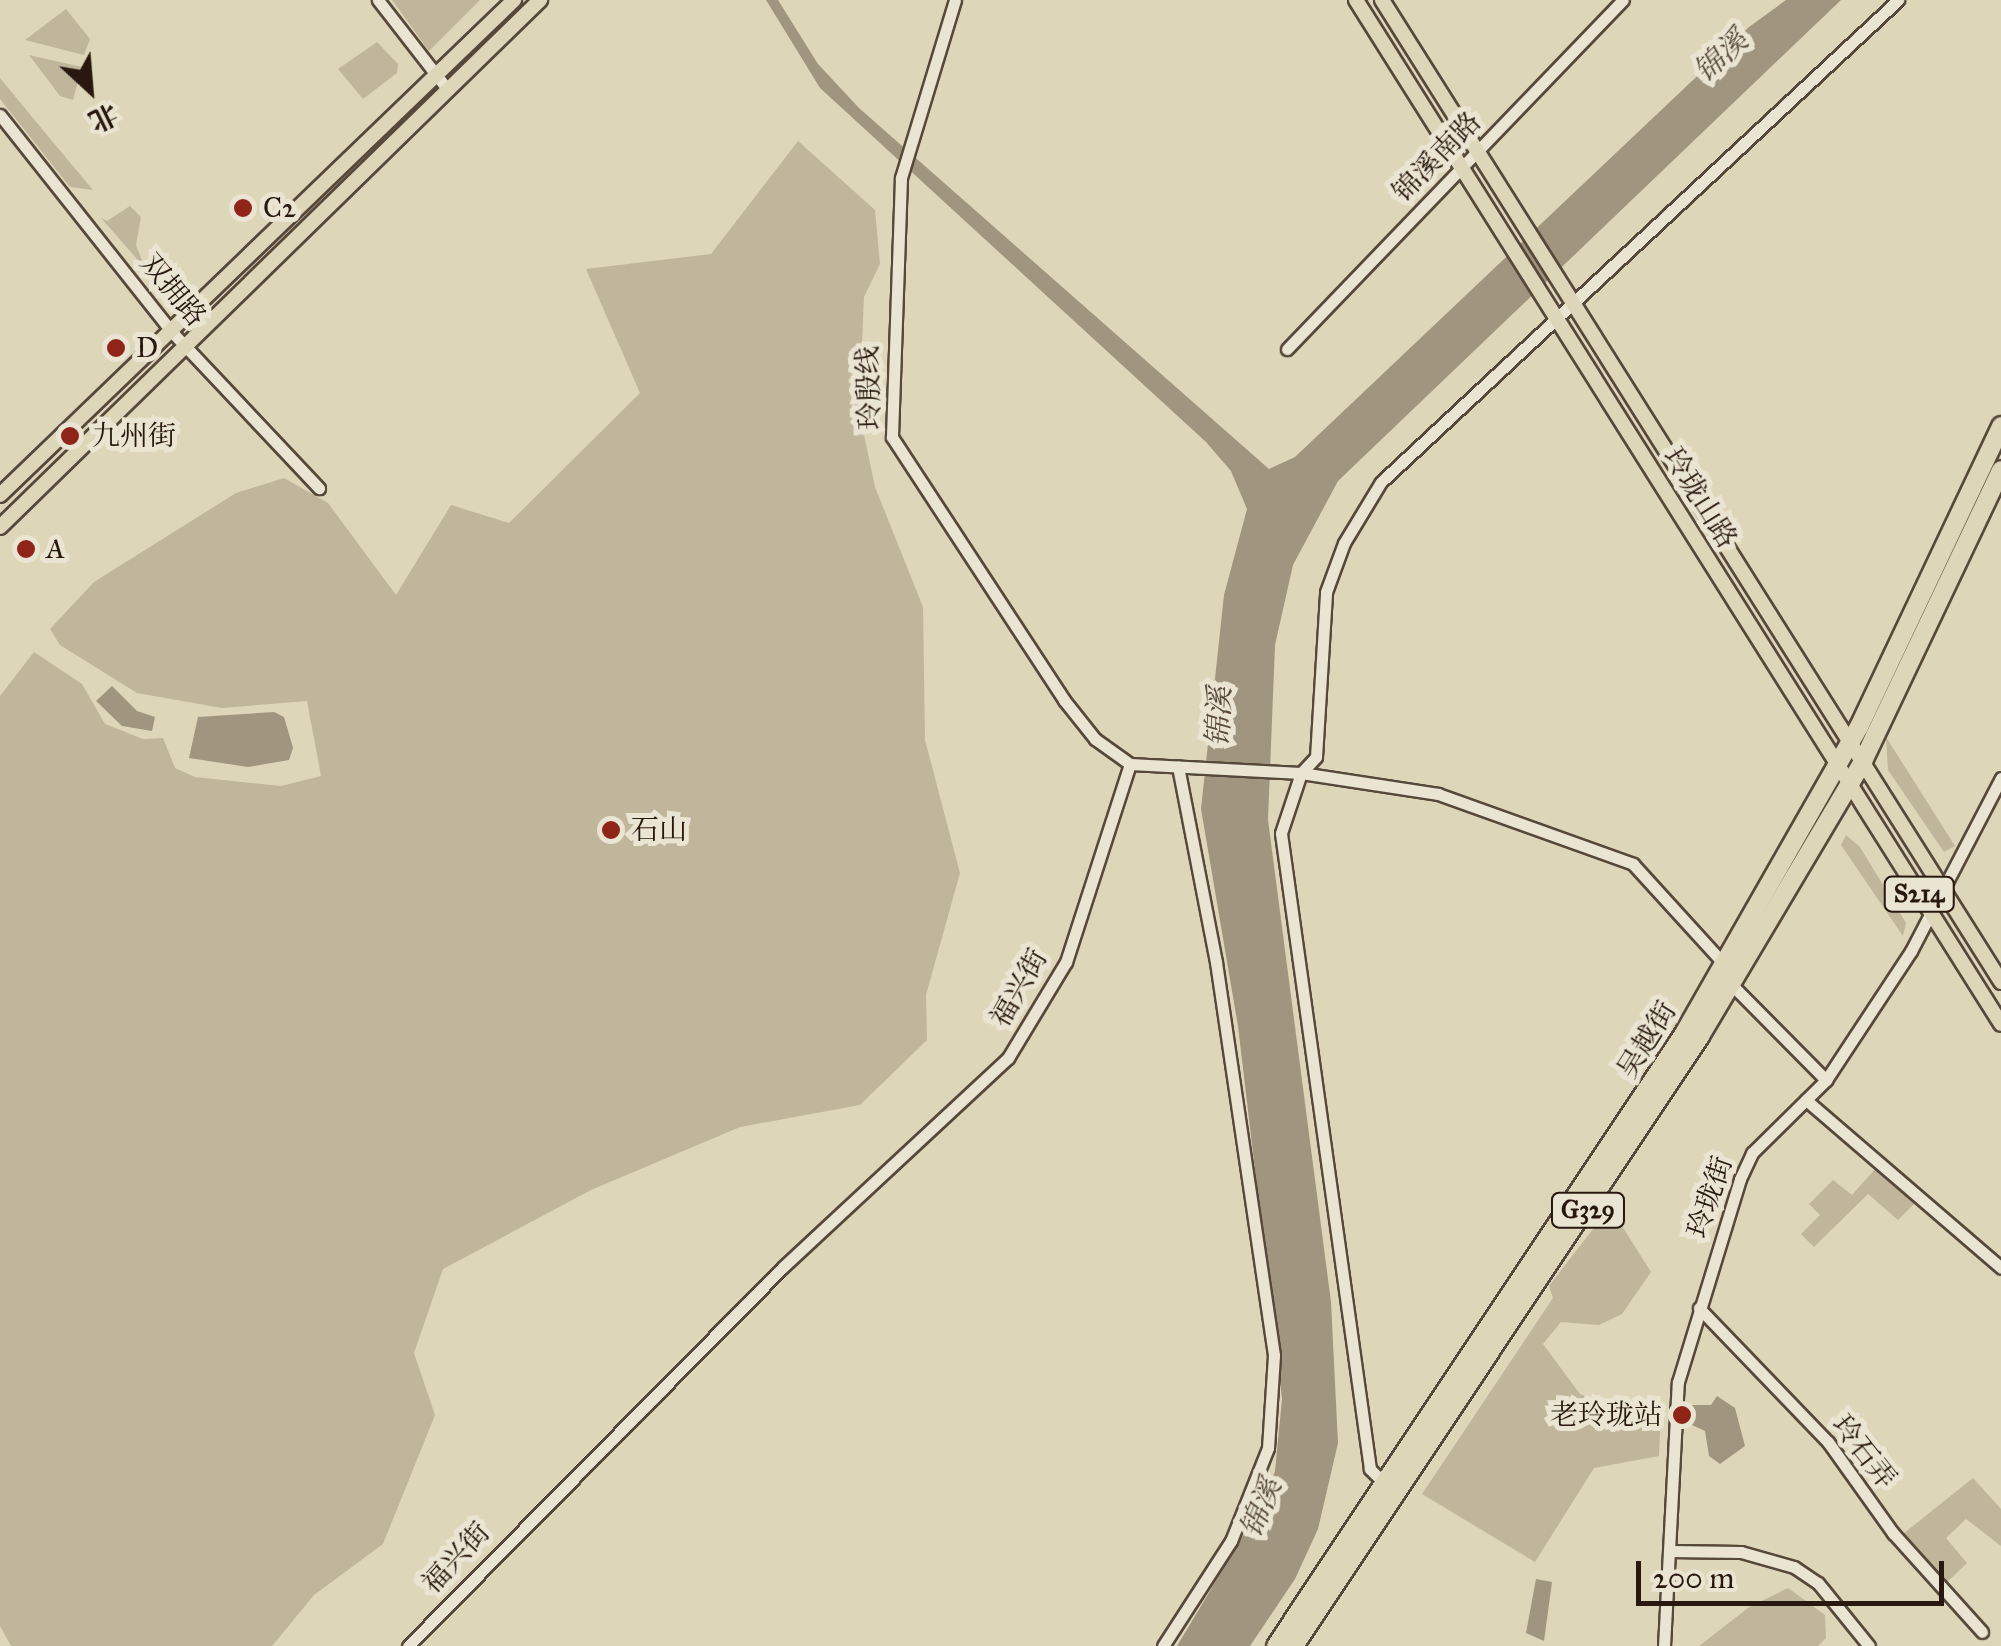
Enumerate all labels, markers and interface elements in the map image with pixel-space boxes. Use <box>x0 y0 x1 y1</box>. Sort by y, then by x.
water label: 锦溪 <box>1687 22 1755 90</box>
north arrow <box>40 40 140 140</box>
text: 北 <box>83 96 124 139</box>
street label: 锦溪南路 <box>1386 105 1488 209</box>
place label: C2 <box>263 191 296 225</box>
marker: C2 <box>232 197 254 219</box>
street label: 双拥路 <box>133 247 213 333</box>
place label: D <box>136 331 158 365</box>
marker: D <box>105 337 127 359</box>
street label: 玲殷线 <box>851 345 887 431</box>
place label: 九州街 <box>92 419 176 453</box>
marker: 九州街 <box>57 423 83 449</box>
street label: 玲珑山路 <box>1656 442 1744 554</box>
place label: A <box>46 532 65 566</box>
marker: A <box>15 538 37 560</box>
water label: 锦溪 <box>1200 686 1238 748</box>
place label: 石山 <box>631 813 687 847</box>
marker: 石山 <box>600 819 622 841</box>
road number: S214 <box>1882 874 1956 914</box>
street label: 福兴街 <box>983 943 1055 1033</box>
street label: 吴越街 <box>1610 995 1684 1085</box>
street label: 玲珑街 <box>1680 1152 1740 1242</box>
road number: G329 <box>1550 1190 1626 1230</box>
place label: 老玲珑站 <box>1550 1398 1662 1432</box>
marker: 老玲珑站 <box>1671 1404 1693 1426</box>
street label: 玲石弄 <box>1825 1409 1903 1495</box>
water label: 锦溪 <box>1233 1473 1289 1543</box>
street label: 福兴街 <box>415 1516 497 1600</box>
scale bar <box>1641 1541 1948 1603</box>
text: 200 m <box>1653 1560 1734 1596</box>

